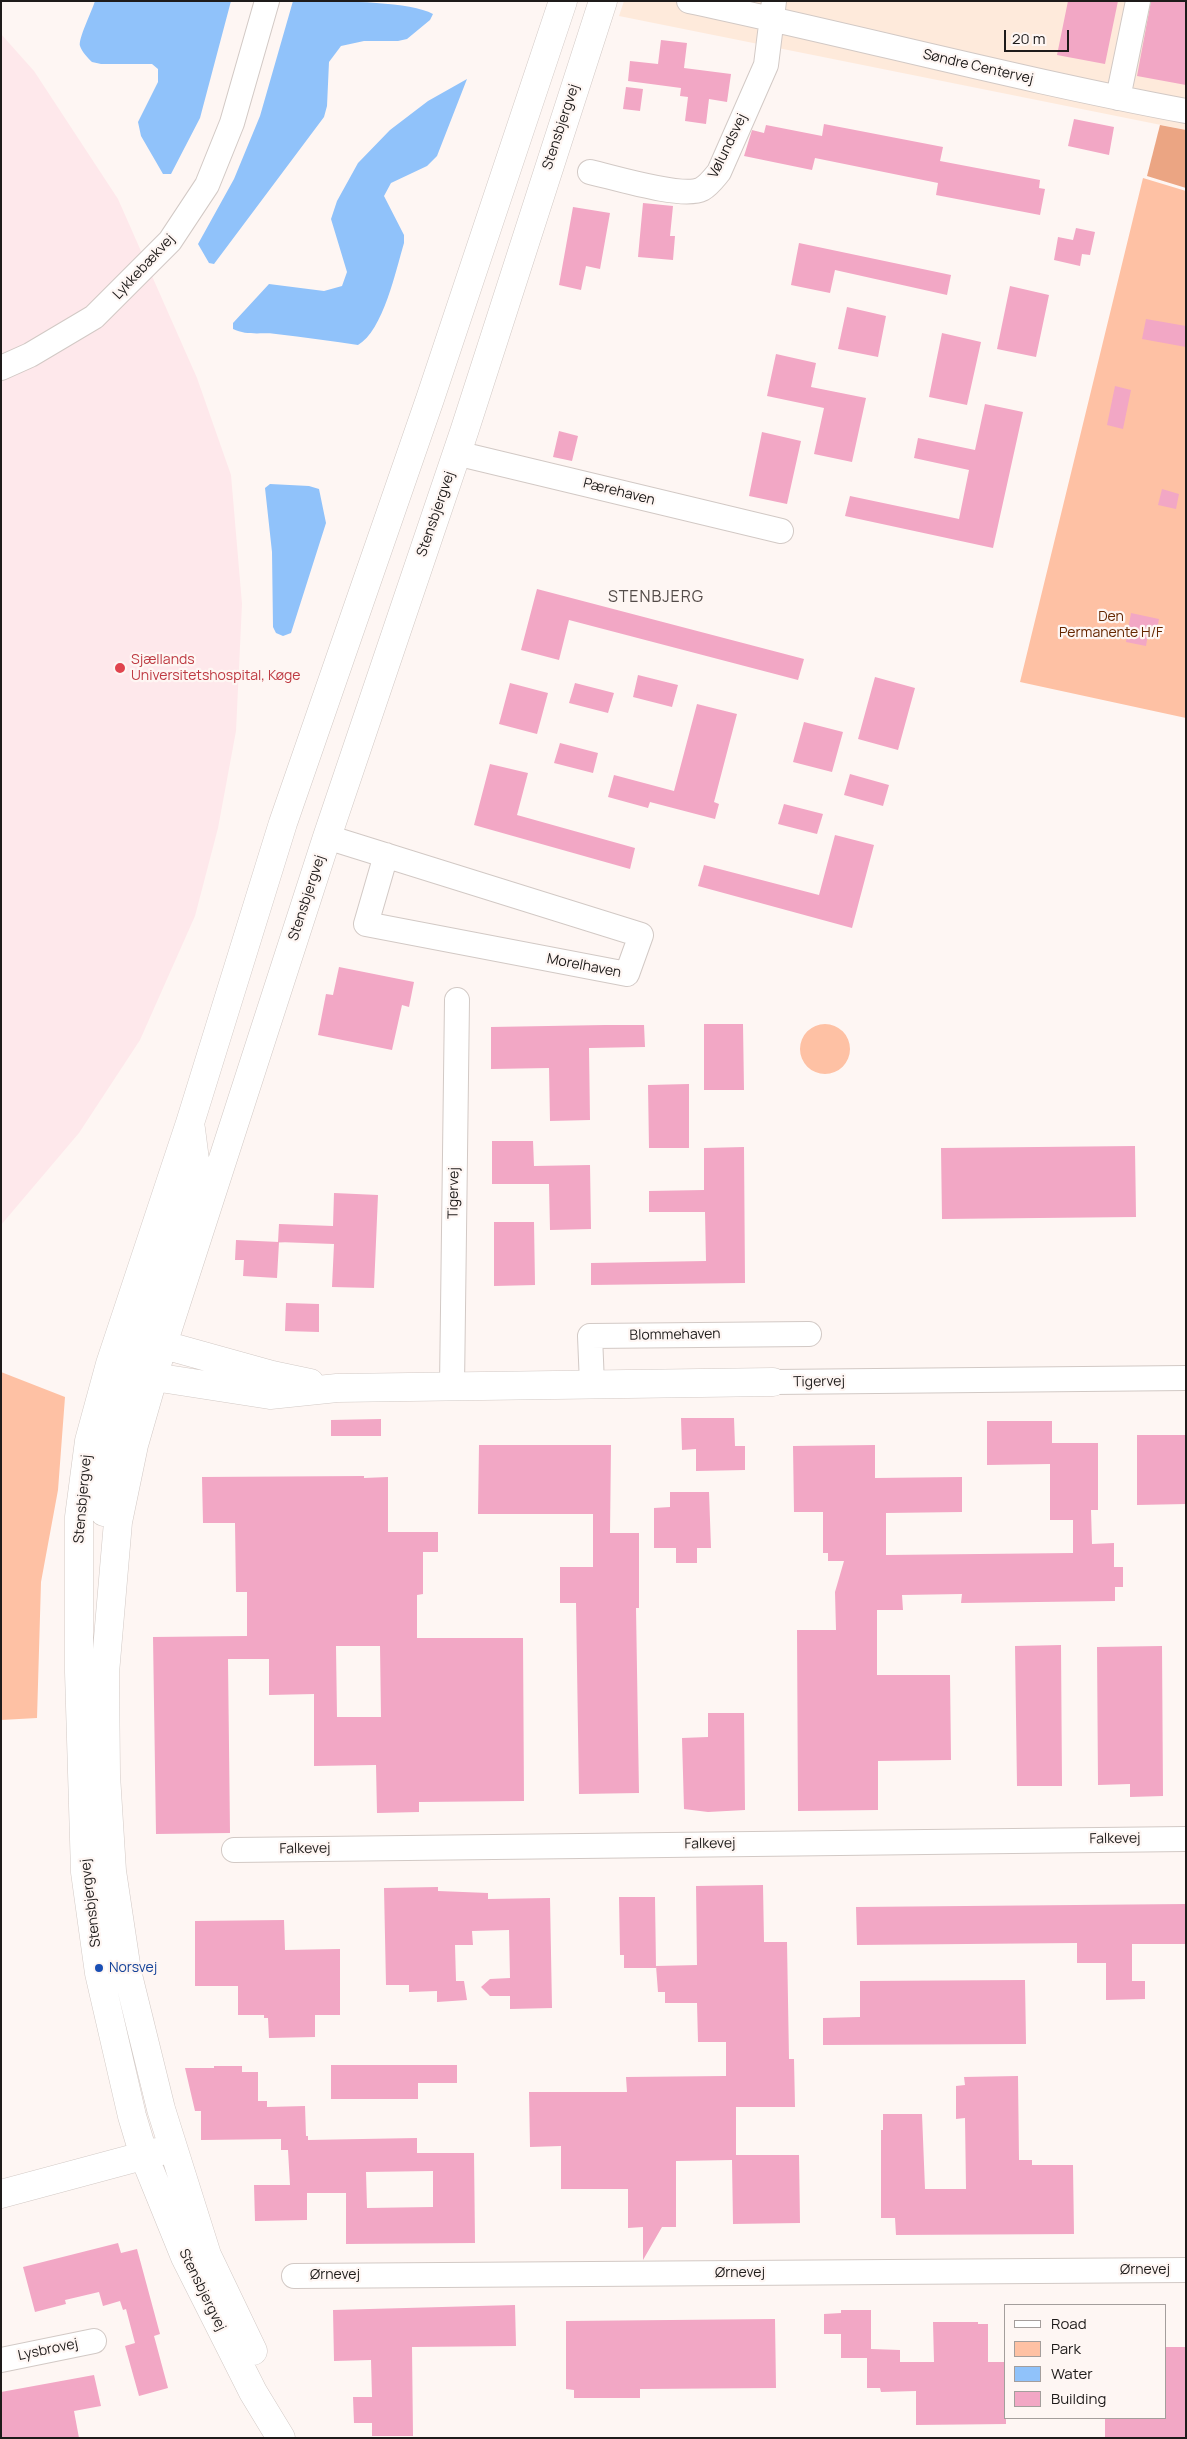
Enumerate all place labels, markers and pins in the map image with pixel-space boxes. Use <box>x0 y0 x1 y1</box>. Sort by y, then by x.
place label: Sjællands Universitetshospital, Køge <box>131 652 300 684</box>
marker: Sjællands Universitetshospital, Køge <box>113 661 127 675</box>
place label: Norsvej <box>109 1960 157 1976</box>
marker: Norsvej <box>93 1962 105 1974</box>

